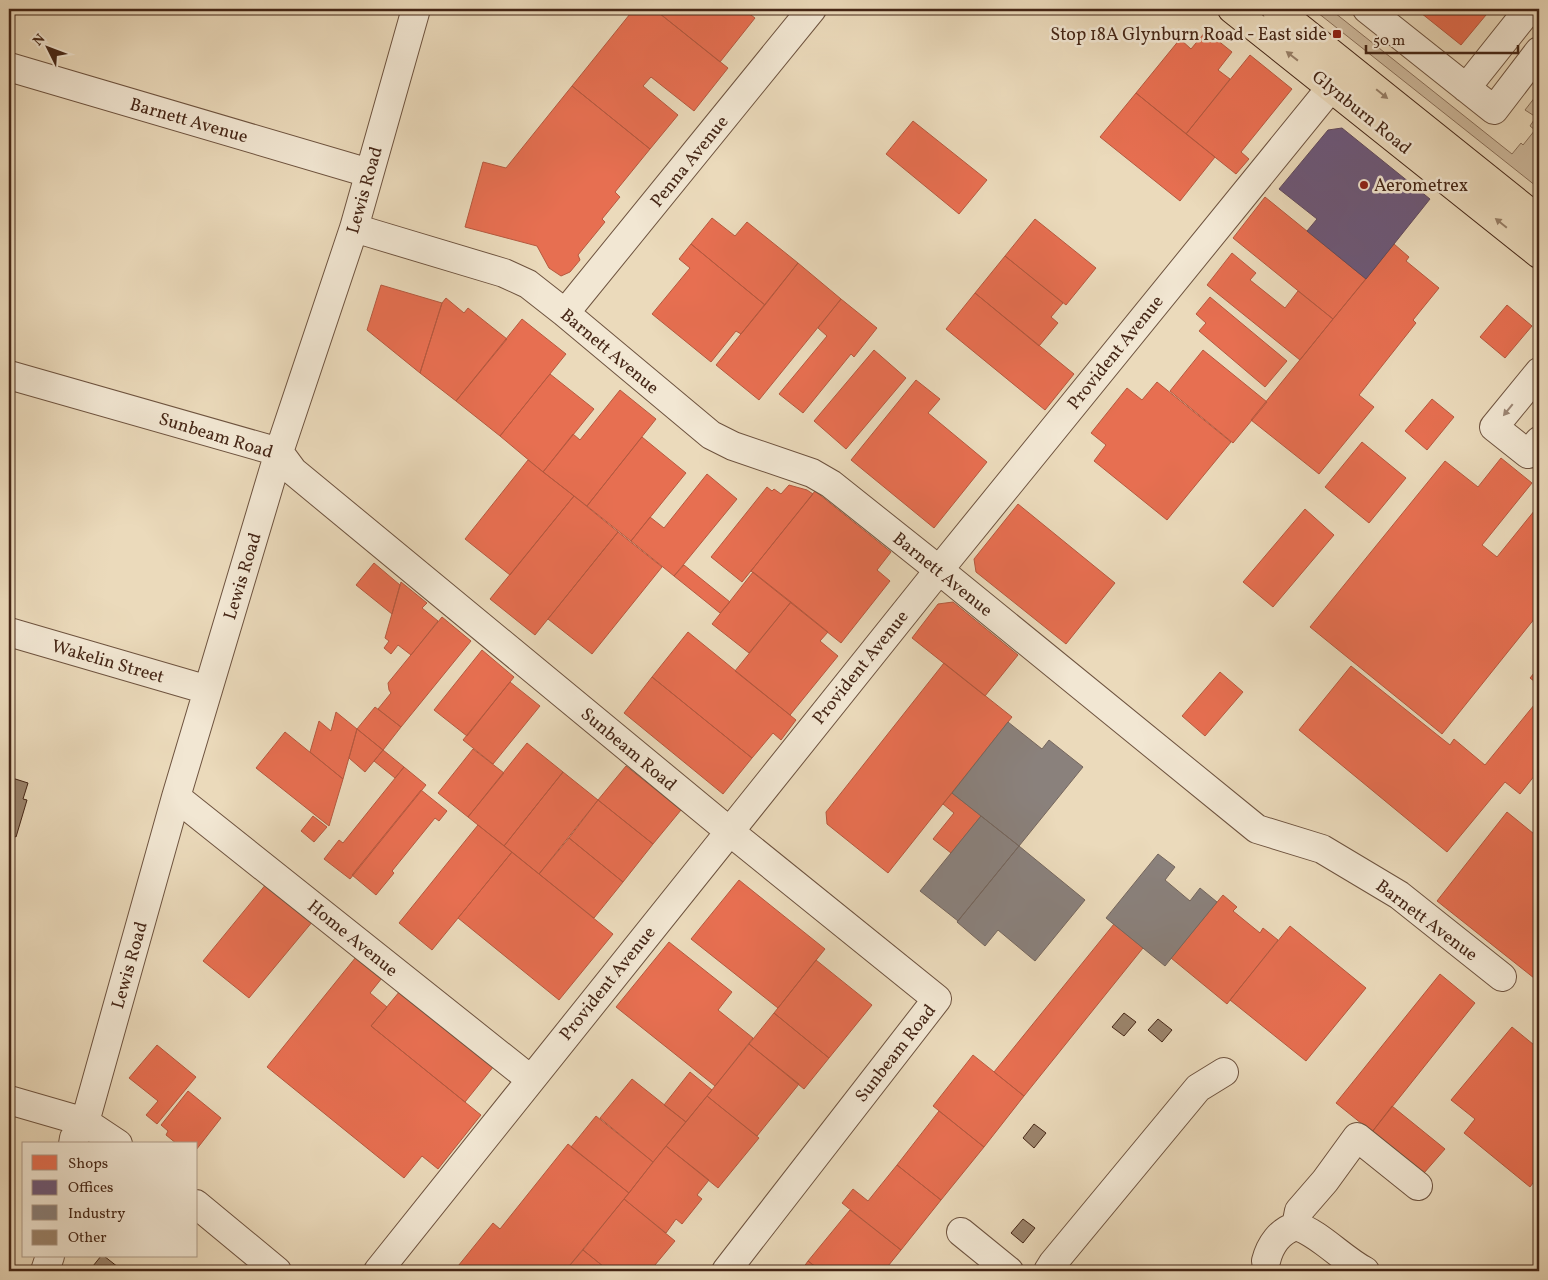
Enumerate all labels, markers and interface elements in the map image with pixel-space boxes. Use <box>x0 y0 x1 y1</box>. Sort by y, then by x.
north arrow <box>22 22 72 72</box>
scale bar <box>1366 22 1518 54</box>
place label: Stop 18A Glynburn Road - East side <box>1050 23 1327 48</box>
marker: Stop 18A Glynburn Road - East side <box>1331 28 1343 40</box>
text: N <box>29 30 50 50</box>
text: 50 m <box>1373 31 1405 52</box>
one-way arrow <box>1286 51 1299 62</box>
street label: Glynburn Road <box>1306 65 1416 161</box>
one-way arrow <box>1375 88 1388 99</box>
street label: Barnett Avenue <box>127 93 251 150</box>
street label: Penna Avenue <box>645 111 735 213</box>
street label: Lewis Road <box>341 144 390 237</box>
place label: Aerometrex <box>1374 174 1468 199</box>
marker: Aerometrex <box>1358 179 1370 191</box>
one-way arrow <box>1495 218 1508 229</box>
street label: Provident Avenue <box>1062 290 1170 415</box>
street label: Barnett Avenue <box>554 303 664 401</box>
one-way arrow <box>1503 403 1514 416</box>
street label: Sunbeam Road <box>155 407 276 466</box>
street label: Barnett Avenue <box>887 527 997 623</box>
street label: Lewis Road <box>218 530 269 623</box>
street label: Provident Avenue <box>807 605 915 730</box>
street label: Wakelin Street <box>48 634 167 690</box>
street label: Sunbeam Road <box>575 703 681 798</box>
street label: Barnett Avenue <box>1370 875 1482 968</box>
street label: Home Avenue <box>301 895 403 984</box>
street label: Lewis Road <box>106 919 155 1012</box>
street label: Provident Avenue <box>554 921 662 1046</box>
street label: Sunbeam Road <box>850 1000 942 1108</box>
legend <box>22 1142 198 1258</box>
text: Shops <box>68 1154 108 1175</box>
text: Offices <box>68 1178 113 1199</box>
text: Industry <box>68 1204 125 1225</box>
text: Other <box>68 1228 107 1249</box>

